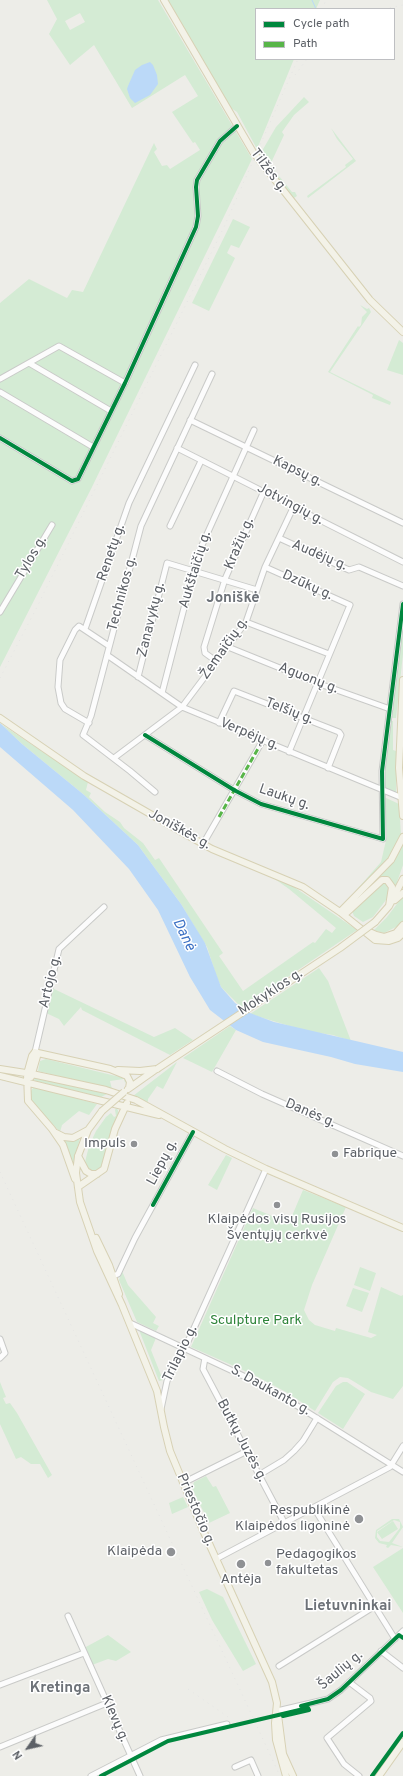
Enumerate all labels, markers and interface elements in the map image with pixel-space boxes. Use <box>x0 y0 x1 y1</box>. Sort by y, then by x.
legend <box>255 8 395 60</box>
text: Cycle path <box>293 16 350 32</box>
text: Path <box>293 36 318 52</box>
street label: Tilžės g. <box>246 146 290 196</box>
street label: Kapsų g. <box>270 453 324 491</box>
street label: Jotvingių g. <box>254 481 326 529</box>
street label: Kražių g. <box>222 516 258 572</box>
street label: Renetų g. <box>94 522 130 584</box>
street label: Aukštaičių g. <box>176 529 216 611</box>
street label: Tylos g. <box>13 533 51 583</box>
street label: Audėjų g. <box>289 537 349 575</box>
street label: Technikos g. <box>105 555 141 633</box>
street label: Dzūkų g. <box>279 567 335 605</box>
street label: Zanavykų g. <box>135 581 169 659</box>
district label: Joniškė <box>206 590 260 608</box>
street label: Žemaičių g. <box>197 615 253 683</box>
street label: Aguonų g. <box>276 660 340 698</box>
street label: Telšių g. <box>262 695 316 729</box>
street label: Verpėjų g. <box>217 715 281 755</box>
street label: Laukų g. <box>256 782 312 814</box>
street label: Joniškės g. <box>145 806 213 854</box>
water label: Danė <box>168 916 198 954</box>
street label: Artojo g. <box>36 954 66 1010</box>
street label: Mokyklos g. <box>236 966 306 1020</box>
street label: Danės g. <box>282 1096 338 1132</box>
place label: Impuls <box>84 1136 126 1152</box>
street label: Liepų g. <box>144 1137 182 1189</box>
marker: Impuls <box>129 1139 139 1149</box>
place label: Fabrique <box>343 1146 397 1162</box>
marker: Fabrique <box>330 1149 340 1159</box>
marker: Klaipėdos visų Rusijos Šventųjų cerkvė <box>272 1200 282 1210</box>
place label: Klaipėdos visų Rusijos Šventųjų cerkvė <box>208 1212 346 1244</box>
park label: Sculpture Park <box>210 1313 302 1329</box>
street label: Trilapio g. <box>160 1323 202 1385</box>
street label: S. Daukanto g. <box>227 1362 313 1420</box>
street label: Butkų Juzės g. <box>212 1397 270 1485</box>
street label: Priestočio g. <box>172 1471 218 1549</box>
place label: Respublikinė Klaipėdos ligoninė <box>235 1503 350 1536</box>
marker: Respublikinė Klaipėdos ligoninė <box>353 1513 365 1525</box>
place label: Klaipėda <box>107 1544 162 1560</box>
marker: Klaipėda <box>165 1546 177 1558</box>
place label: Pedagogikos fakultetas <box>276 1547 357 1580</box>
marker: Antėja <box>235 1558 247 1570</box>
marker: Pedagogikos fakultetas <box>263 1558 273 1568</box>
place label: Antėja <box>221 1572 261 1588</box>
district label: Lietuvninkai <box>304 1598 392 1616</box>
street label: Šaulių g. <box>315 1648 367 1694</box>
district label: Kretinga <box>30 1680 90 1698</box>
street label: Klevų g. <box>96 1693 132 1745</box>
north arrow <box>8 1728 48 1768</box>
text: N <box>10 1748 26 1762</box>

